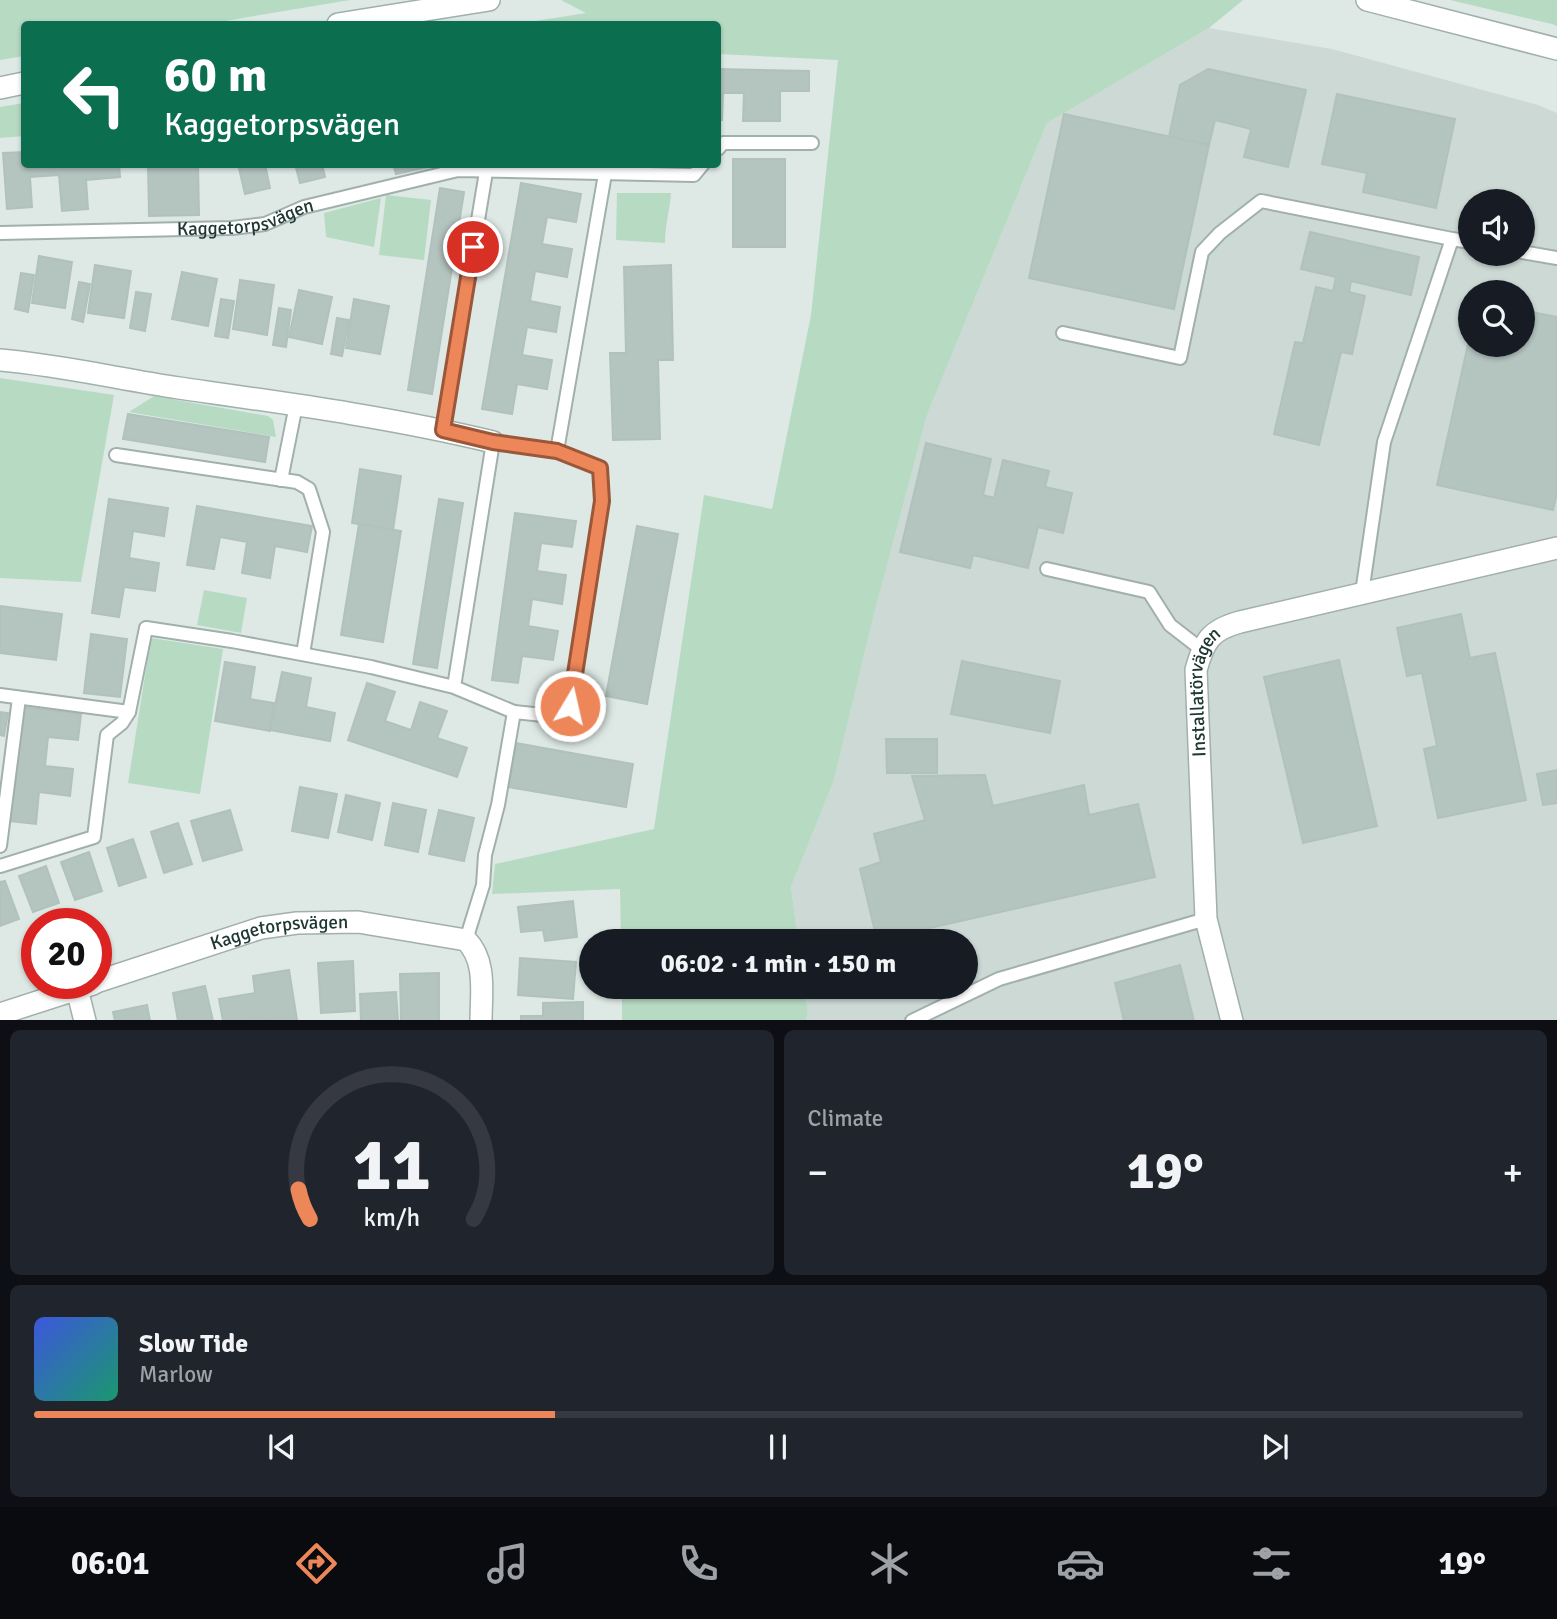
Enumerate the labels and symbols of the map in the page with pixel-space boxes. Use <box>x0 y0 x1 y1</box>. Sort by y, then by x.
street label: Kaggetorpsvägen <box>177 193 316 241</box>
pin <box>443 217 503 277</box>
street label: Installatörvägen <box>1184 621 1226 757</box>
position arrow <box>533 669 607 743</box>
speed limit sign: 20 <box>21 908 112 999</box>
street label: Kaggetorpsvägen <box>207 910 348 956</box>

